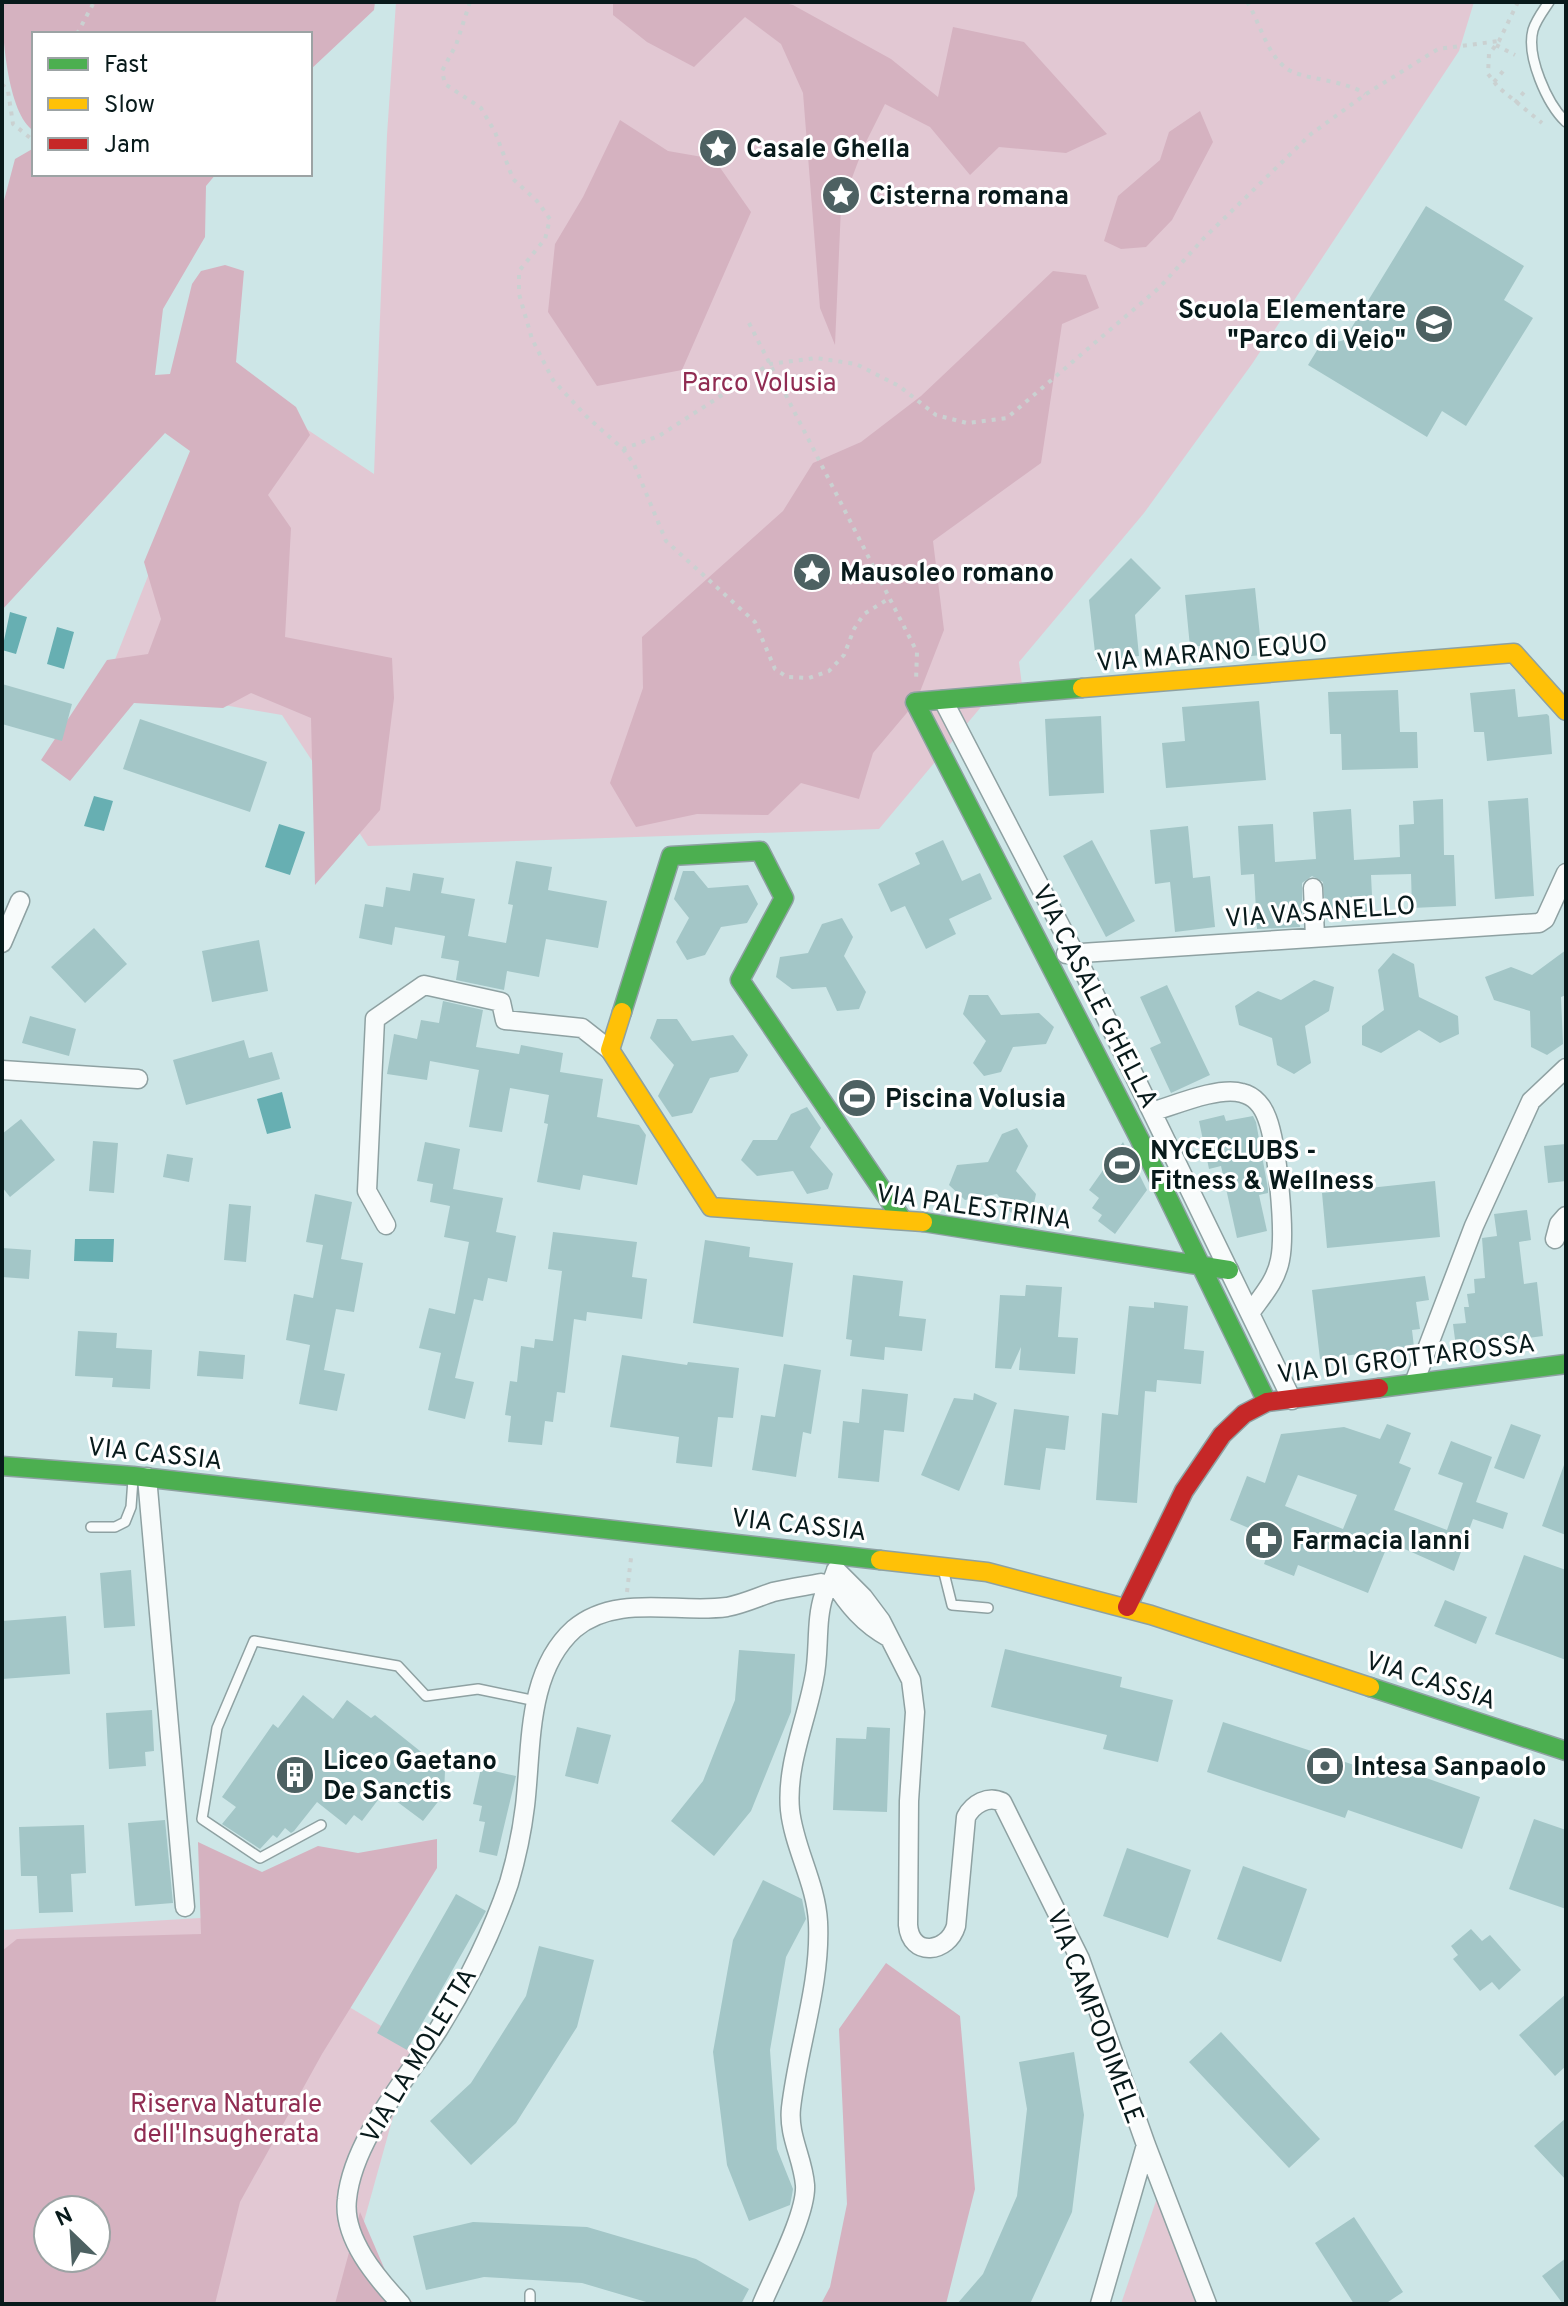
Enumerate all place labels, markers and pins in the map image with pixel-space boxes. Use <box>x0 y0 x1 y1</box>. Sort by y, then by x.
place icon: Casale Ghella <box>697 127 739 169</box>
place label: Casale Ghella <box>746 134 910 167</box>
place icon: Cisterna romana <box>820 174 862 216</box>
place label: Cisterna romana <box>869 181 1069 214</box>
place label: Scuola Elementare "Parco di Veio" <box>1178 295 1406 358</box>
school or university icon: Scuola Elementare "Parco di Veio" <box>1413 303 1455 345</box>
place icon: Mausoleo romano <box>791 551 833 593</box>
place label: Mausoleo romano <box>840 558 1054 591</box>
sports icon: Piscina Volusia <box>836 1077 878 1119</box>
place label: Piscina Volusia <box>885 1084 1066 1117</box>
place label: NYCECLUBS - Fitness & Wellness <box>1150 1136 1374 1199</box>
sports icon: NYCECLUBS - Fitness & Wellness <box>1101 1144 1143 1186</box>
pharmacy icon: Farmacia Ianni <box>1243 1519 1285 1561</box>
place label: Farmacia Ianni <box>1292 1526 1470 1559</box>
bank icon: Intesa Sanpaolo <box>1304 1745 1346 1787</box>
place label: Liceo Gaetano De Sanctis <box>323 1746 497 1809</box>
place label: Intesa Sanpaolo <box>1353 1752 1546 1785</box>
building icon: Liceo Gaetano De Sanctis <box>274 1754 316 1796</box>

